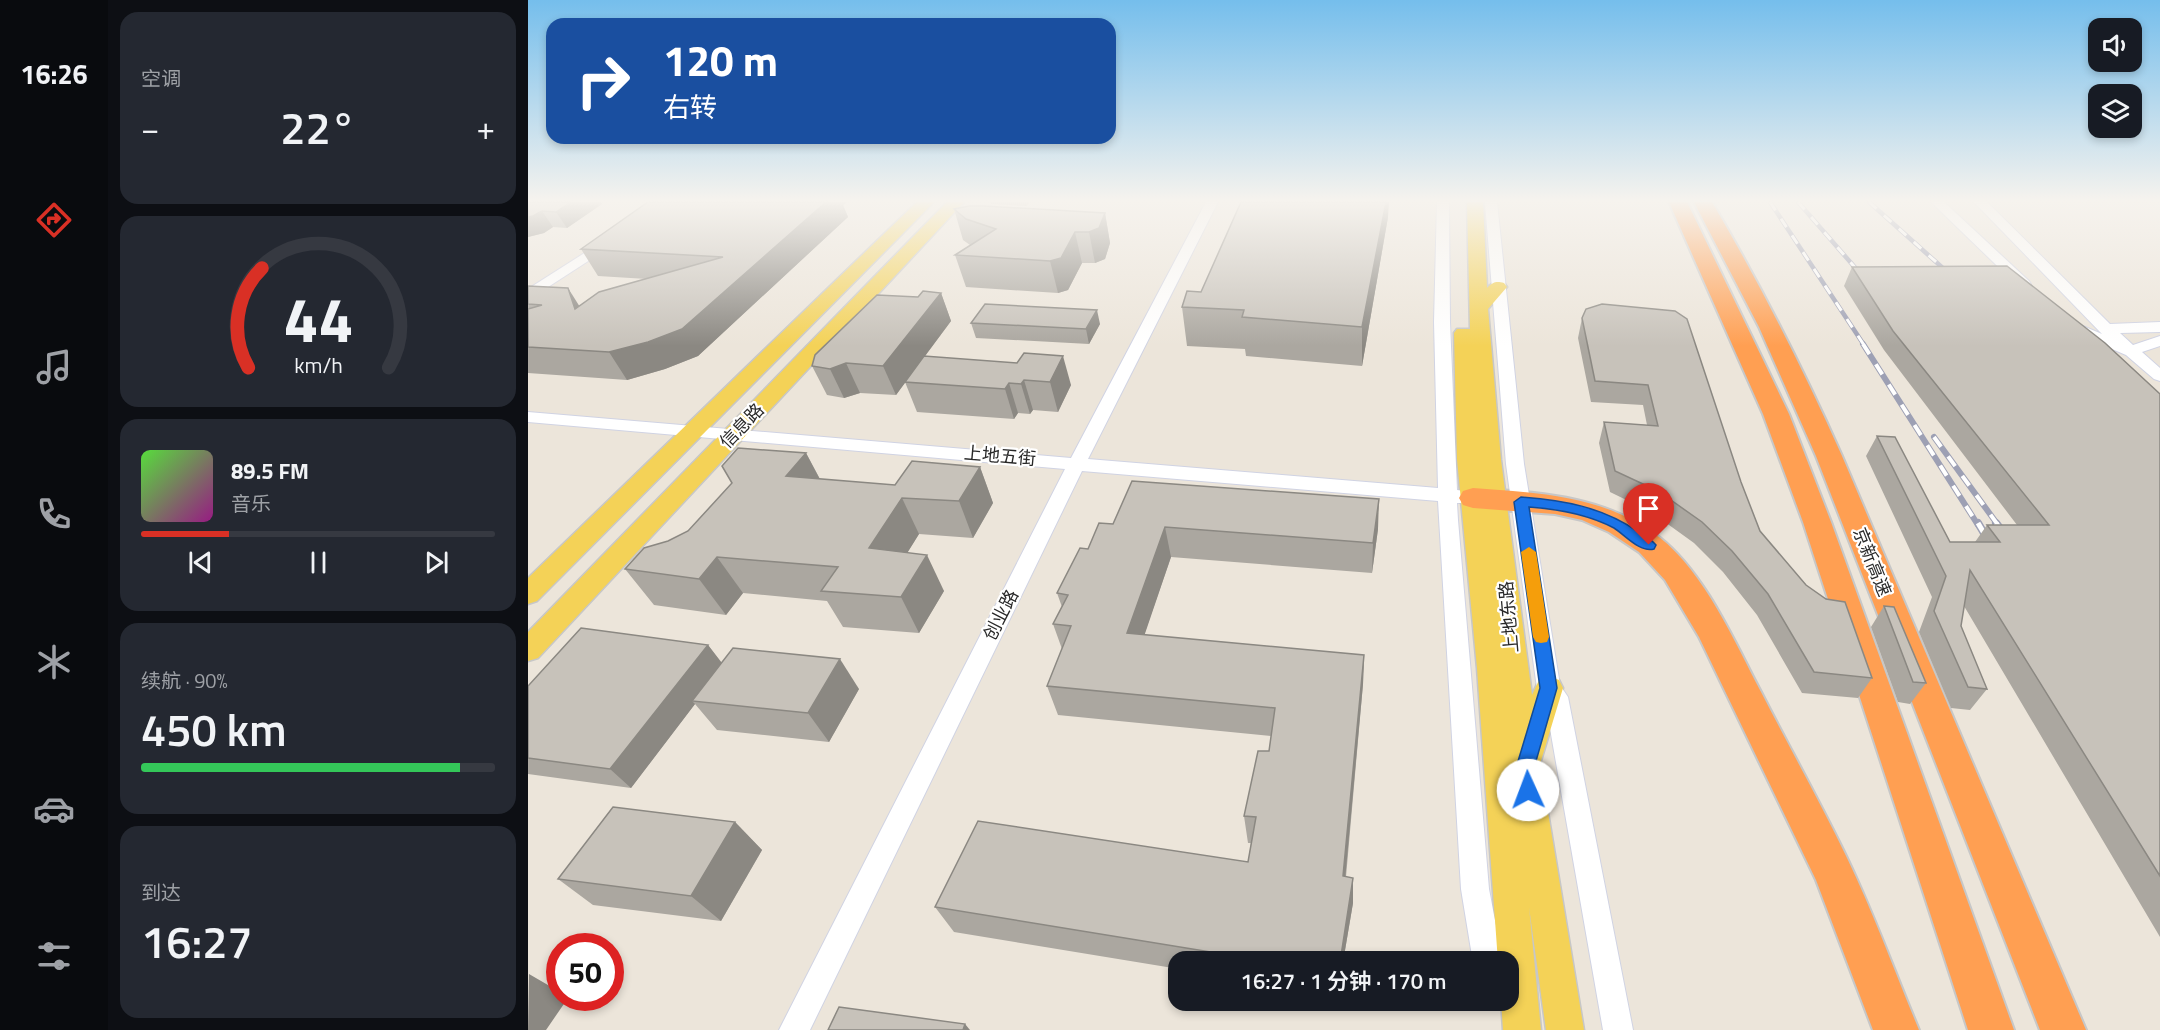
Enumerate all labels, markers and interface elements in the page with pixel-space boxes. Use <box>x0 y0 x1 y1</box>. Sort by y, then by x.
map controls <box>2088 18 2142 138</box>
button: sound <box>2088 18 2142 72</box>
text: 120 m <box>663 28 778 92</box>
icon: right <box>564 42 642 120</box>
text: 16:26 <box>20 53 88 94</box>
text: 空调 <box>141 63 181 94</box>
button: layers <box>2088 84 2142 138</box>
text: 右转 <box>663 86 717 127</box>
text: 22° <box>280 93 356 161</box>
text: − <box>141 103 159 153</box>
text: + <box>477 103 495 153</box>
icon: directions <box>33 199 75 241</box>
text: 44 <box>283 272 353 367</box>
icon: music <box>33 346 75 388</box>
text: km/h <box>294 350 342 382</box>
street label: 信息路 <box>713 397 770 454</box>
street label: 上地五街 <box>963 439 1037 472</box>
text: 89.5 FM <box>231 454 309 488</box>
pin <box>1623 483 1674 545</box>
text: 音乐 <box>231 488 271 519</box>
icon: arrive <box>1632 492 1665 525</box>
icon: phone <box>33 493 75 535</box>
street label: 京新高速 <box>1846 523 1898 600</box>
icon: previous <box>184 546 217 579</box>
icon: pause <box>302 546 335 579</box>
icon: next <box>420 546 453 579</box>
street label: 上地东路 <box>1492 580 1525 654</box>
street label: 创业路 <box>976 585 1025 645</box>
icon: climate <box>33 641 75 683</box>
text: 续航 · 90% <box>141 665 228 696</box>
text: 450 km <box>141 695 287 763</box>
position arrow <box>1496 758 1560 822</box>
icon: car <box>33 788 75 830</box>
text: 到达 <box>141 877 181 908</box>
text: 16:27 <box>141 907 253 975</box>
speed limit sign: 50 <box>546 933 624 1011</box>
icon: filters <box>33 935 75 977</box>
text: 16:27 · 1 分钟 · 170 m <box>1241 964 1446 998</box>

